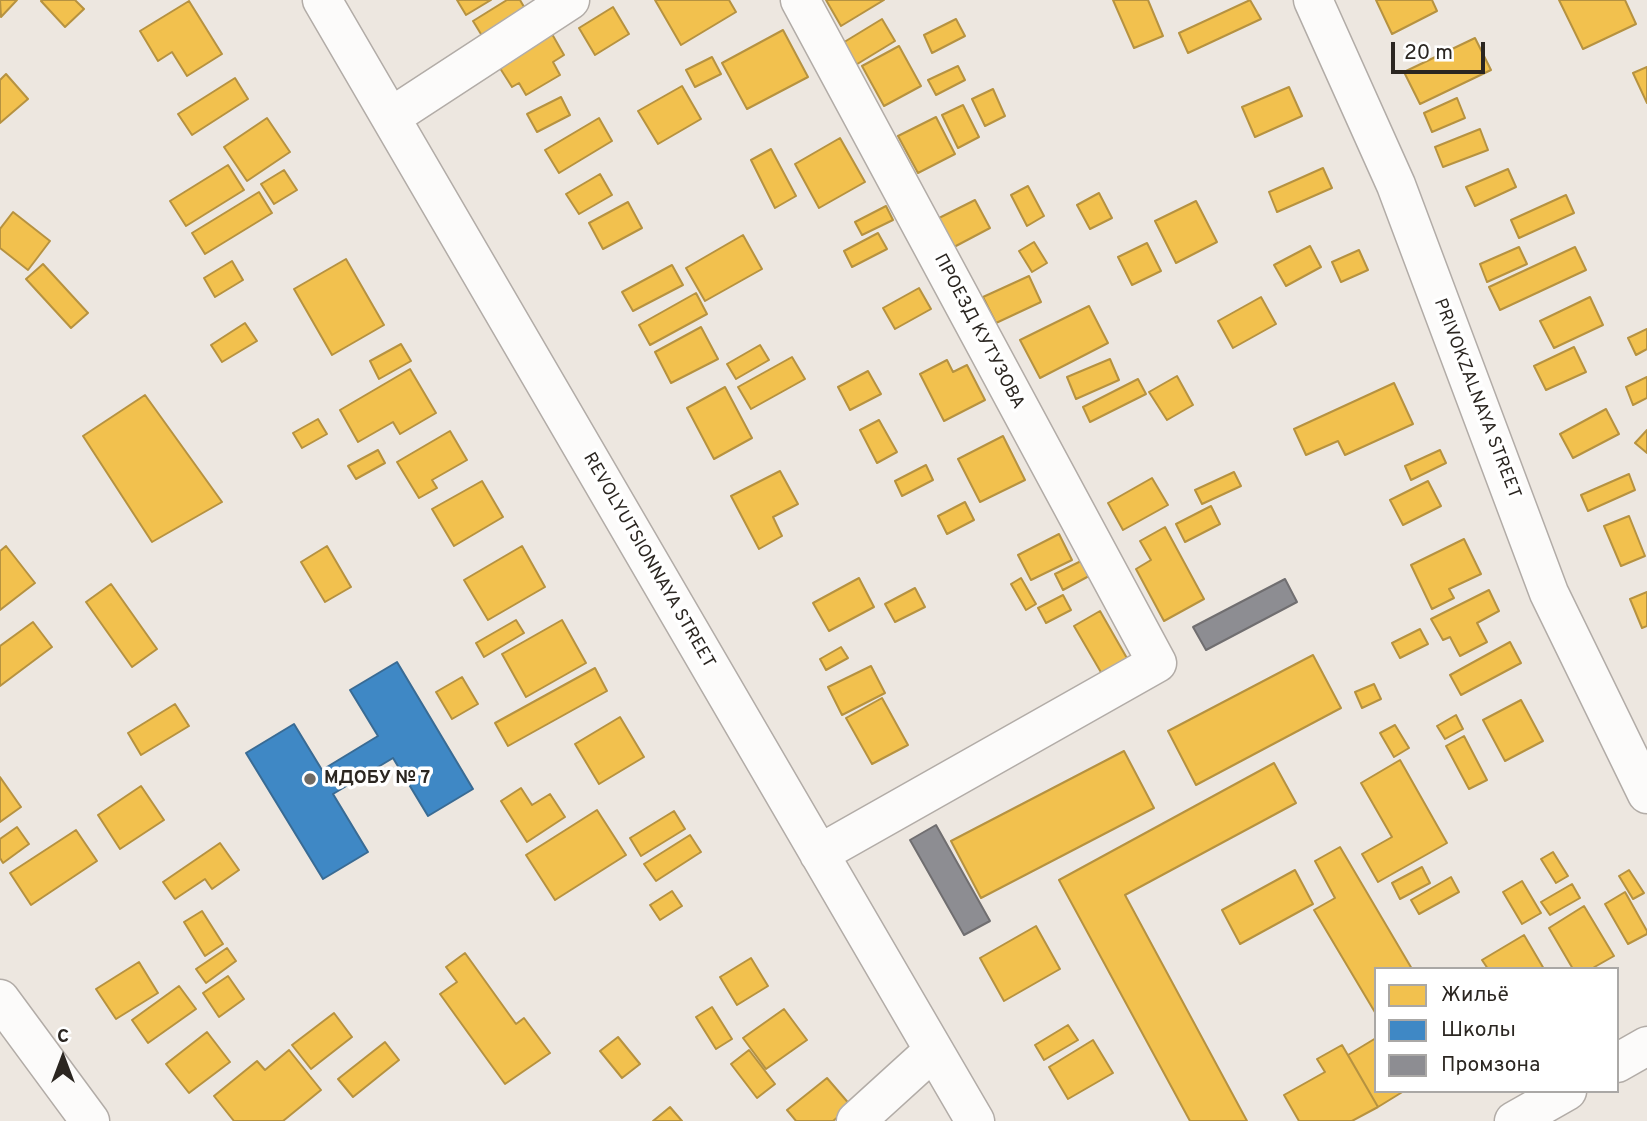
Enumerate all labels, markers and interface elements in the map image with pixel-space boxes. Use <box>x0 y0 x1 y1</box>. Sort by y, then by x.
scale bar <box>1395 28 1490 72</box>
text: 20 m <box>1404 40 1453 67</box>
street label: ПРОЕЗД КУТУЗОВА <box>928 251 1028 413</box>
street label: PRIVOKZALNAYA STREET <box>1428 296 1524 502</box>
street label: REVOLYUTSIONNAYA STREET <box>577 449 719 673</box>
place label: МДОБУ № 7 <box>324 768 430 790</box>
marker: МДОБУ № 7 <box>302 771 318 787</box>
legend <box>1374 967 1619 1093</box>
text: Жильё <box>1441 982 1509 1009</box>
text: Школы <box>1441 1017 1516 1044</box>
north arrow <box>28 1023 98 1093</box>
text: С <box>57 1025 69 1049</box>
text: Промзона <box>1441 1052 1540 1079</box>

